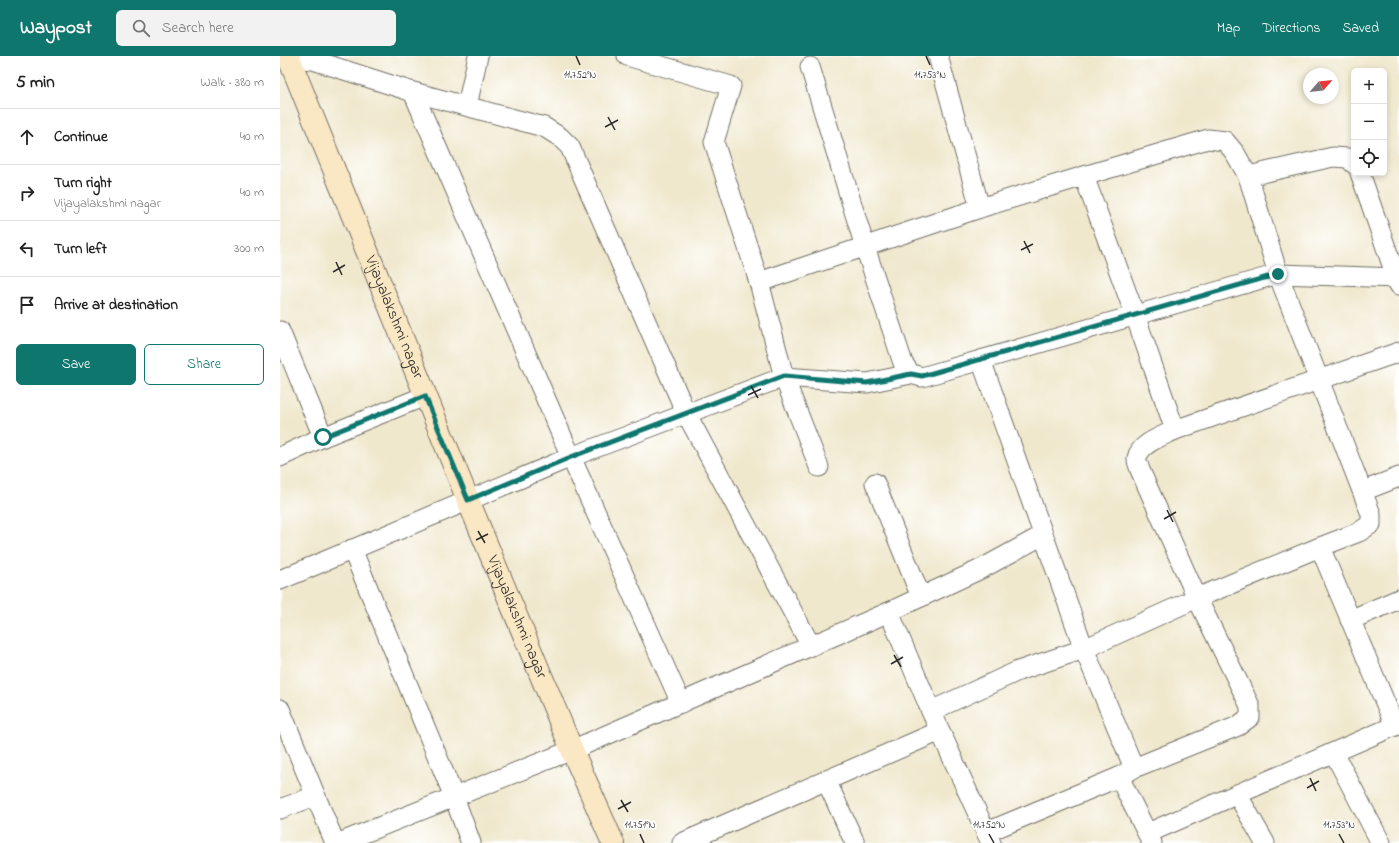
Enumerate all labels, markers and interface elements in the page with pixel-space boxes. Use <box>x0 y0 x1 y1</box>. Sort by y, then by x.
search box <box>116 10 396 46</box>
text: Waypost <box>20 15 92 42</box>
icon: search <box>130 17 152 39</box>
text: Search here <box>162 17 234 39</box>
text: Map <box>1217 18 1240 39</box>
text: Directions <box>1262 18 1320 39</box>
text: Saved <box>1342 18 1379 39</box>
text: 11.752°N <box>564 68 597 83</box>
text: 11.753°N <box>914 68 946 83</box>
north arrow <box>1303 68 1339 104</box>
map controls <box>1351 68 1387 176</box>
button: + <box>1351 68 1387 104</box>
text: 5 min <box>16 70 55 95</box>
text: Walk · 380 m <box>201 73 264 92</box>
button: − <box>1351 104 1387 140</box>
icon: ahead <box>16 126 38 148</box>
text: Continue <box>54 126 108 148</box>
text: 40 m <box>240 127 264 146</box>
button: locate <box>1351 140 1387 176</box>
text: Turn right <box>54 172 112 194</box>
icon: right <box>16 182 38 204</box>
text: 40 m <box>240 183 264 202</box>
text: Vijayalakshmi nagar <box>54 194 161 213</box>
icon: left <box>16 238 38 260</box>
text: Turn left <box>54 238 107 260</box>
text: 300 m <box>234 239 264 258</box>
street label: Vijayalakshmi nagar <box>358 251 430 383</box>
route end <box>1269 265 1287 283</box>
icon: arrive <box>16 294 38 316</box>
text: Arrive at destination <box>54 294 178 316</box>
button: Save <box>16 344 136 385</box>
button: Share <box>144 344 264 385</box>
route start <box>314 428 332 446</box>
street label: Vijayalakshmi nagar <box>480 551 553 682</box>
text: 11.751°N <box>625 818 656 833</box>
text: 11.752°N <box>973 818 1006 833</box>
text: 11.753°N <box>1323 818 1355 833</box>

